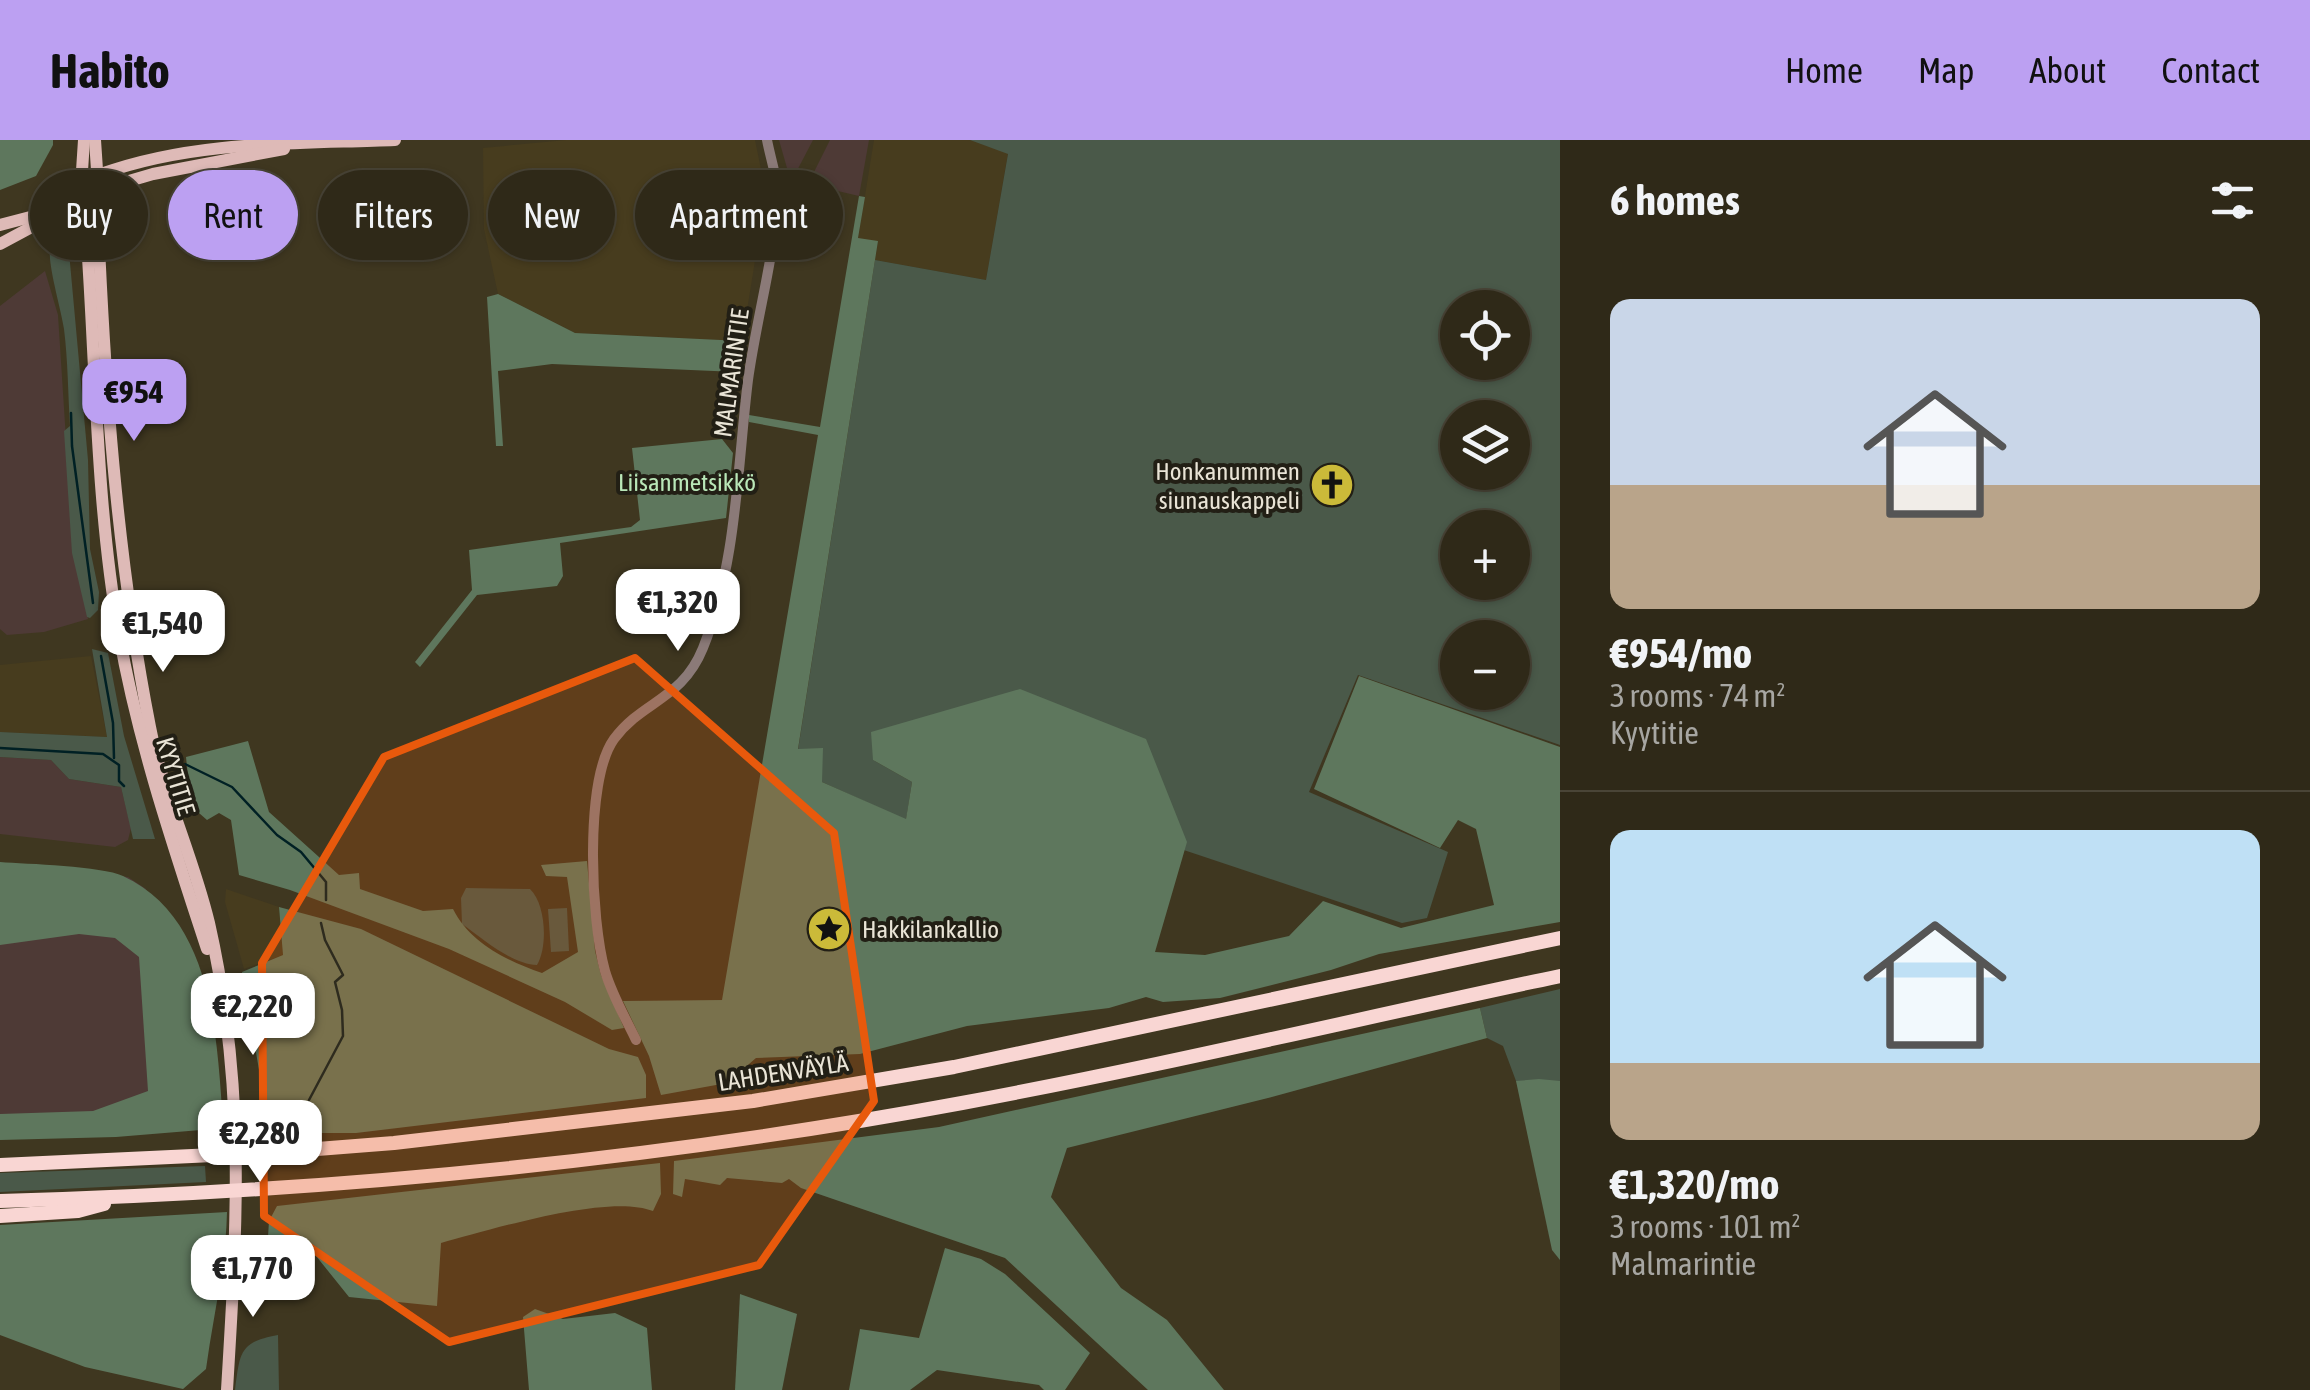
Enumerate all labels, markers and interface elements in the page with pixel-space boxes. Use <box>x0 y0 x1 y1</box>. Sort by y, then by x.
text: Habito <box>50 43 170 98</box>
text: Home <box>1785 50 1863 90</box>
text: Map <box>1918 50 1974 90</box>
text: About <box>2029 50 2106 90</box>
text: Contact <box>2161 50 2260 90</box>
chip: Buy <box>30 170 148 260</box>
chip: Rent <box>168 170 298 260</box>
chip: Filters <box>318 170 468 260</box>
chip: New <box>488 170 615 260</box>
chip: Apartment <box>635 170 843 260</box>
icon: filters <box>2205 173 2260 228</box>
text: 6 homes <box>1610 176 1740 224</box>
map controls <box>1440 290 1530 710</box>
button: locate <box>1440 290 1530 380</box>
street label: MALMARINTIE <box>708 307 754 439</box>
pin: €954 <box>75 359 193 444</box>
icon: home <box>1845 364 2025 544</box>
text: €954 <box>104 373 164 410</box>
button: layers <box>1440 400 1530 490</box>
place label: Honkanummen siunauskappeli <box>1155 457 1300 514</box>
church icon: Honkanummen siunauskappeli <box>1309 462 1355 508</box>
park label: Liisanmetsikkö <box>618 468 756 496</box>
button: + <box>1440 510 1530 600</box>
pin: €1,320 <box>597 569 759 654</box>
text: €1,320 <box>638 583 718 620</box>
pin: €1,540 <box>82 590 244 675</box>
text: €1,540 <box>123 604 203 641</box>
button: − <box>1440 620 1530 710</box>
text: €954/mo <box>1610 629 1752 677</box>
text: 3 rooms · 74 m² <box>1610 677 1785 714</box>
text: Kyytitie <box>1610 714 1699 751</box>
street label: KYYTITIE <box>151 734 201 819</box>
icon: home <box>1845 895 2025 1075</box>
place icon: Hakkilankallio <box>806 906 852 952</box>
place label: Hakkilankallio <box>862 915 999 943</box>
pin: €2,220 <box>172 973 334 1058</box>
text: €2,220 <box>213 987 293 1024</box>
street label: LAHDENVÄYLÄ <box>716 1048 851 1096</box>
pin: €2,280 <box>179 1100 341 1185</box>
text: €2,280 <box>220 1114 300 1151</box>
text: €1,320/mo <box>1610 1160 1780 1208</box>
text: 3 rooms · 101 m² <box>1610 1208 1800 1245</box>
pin: €1,770 <box>172 1235 334 1320</box>
text: Malmarintie <box>1610 1245 1756 1282</box>
text: €1,770 <box>213 1249 293 1286</box>

